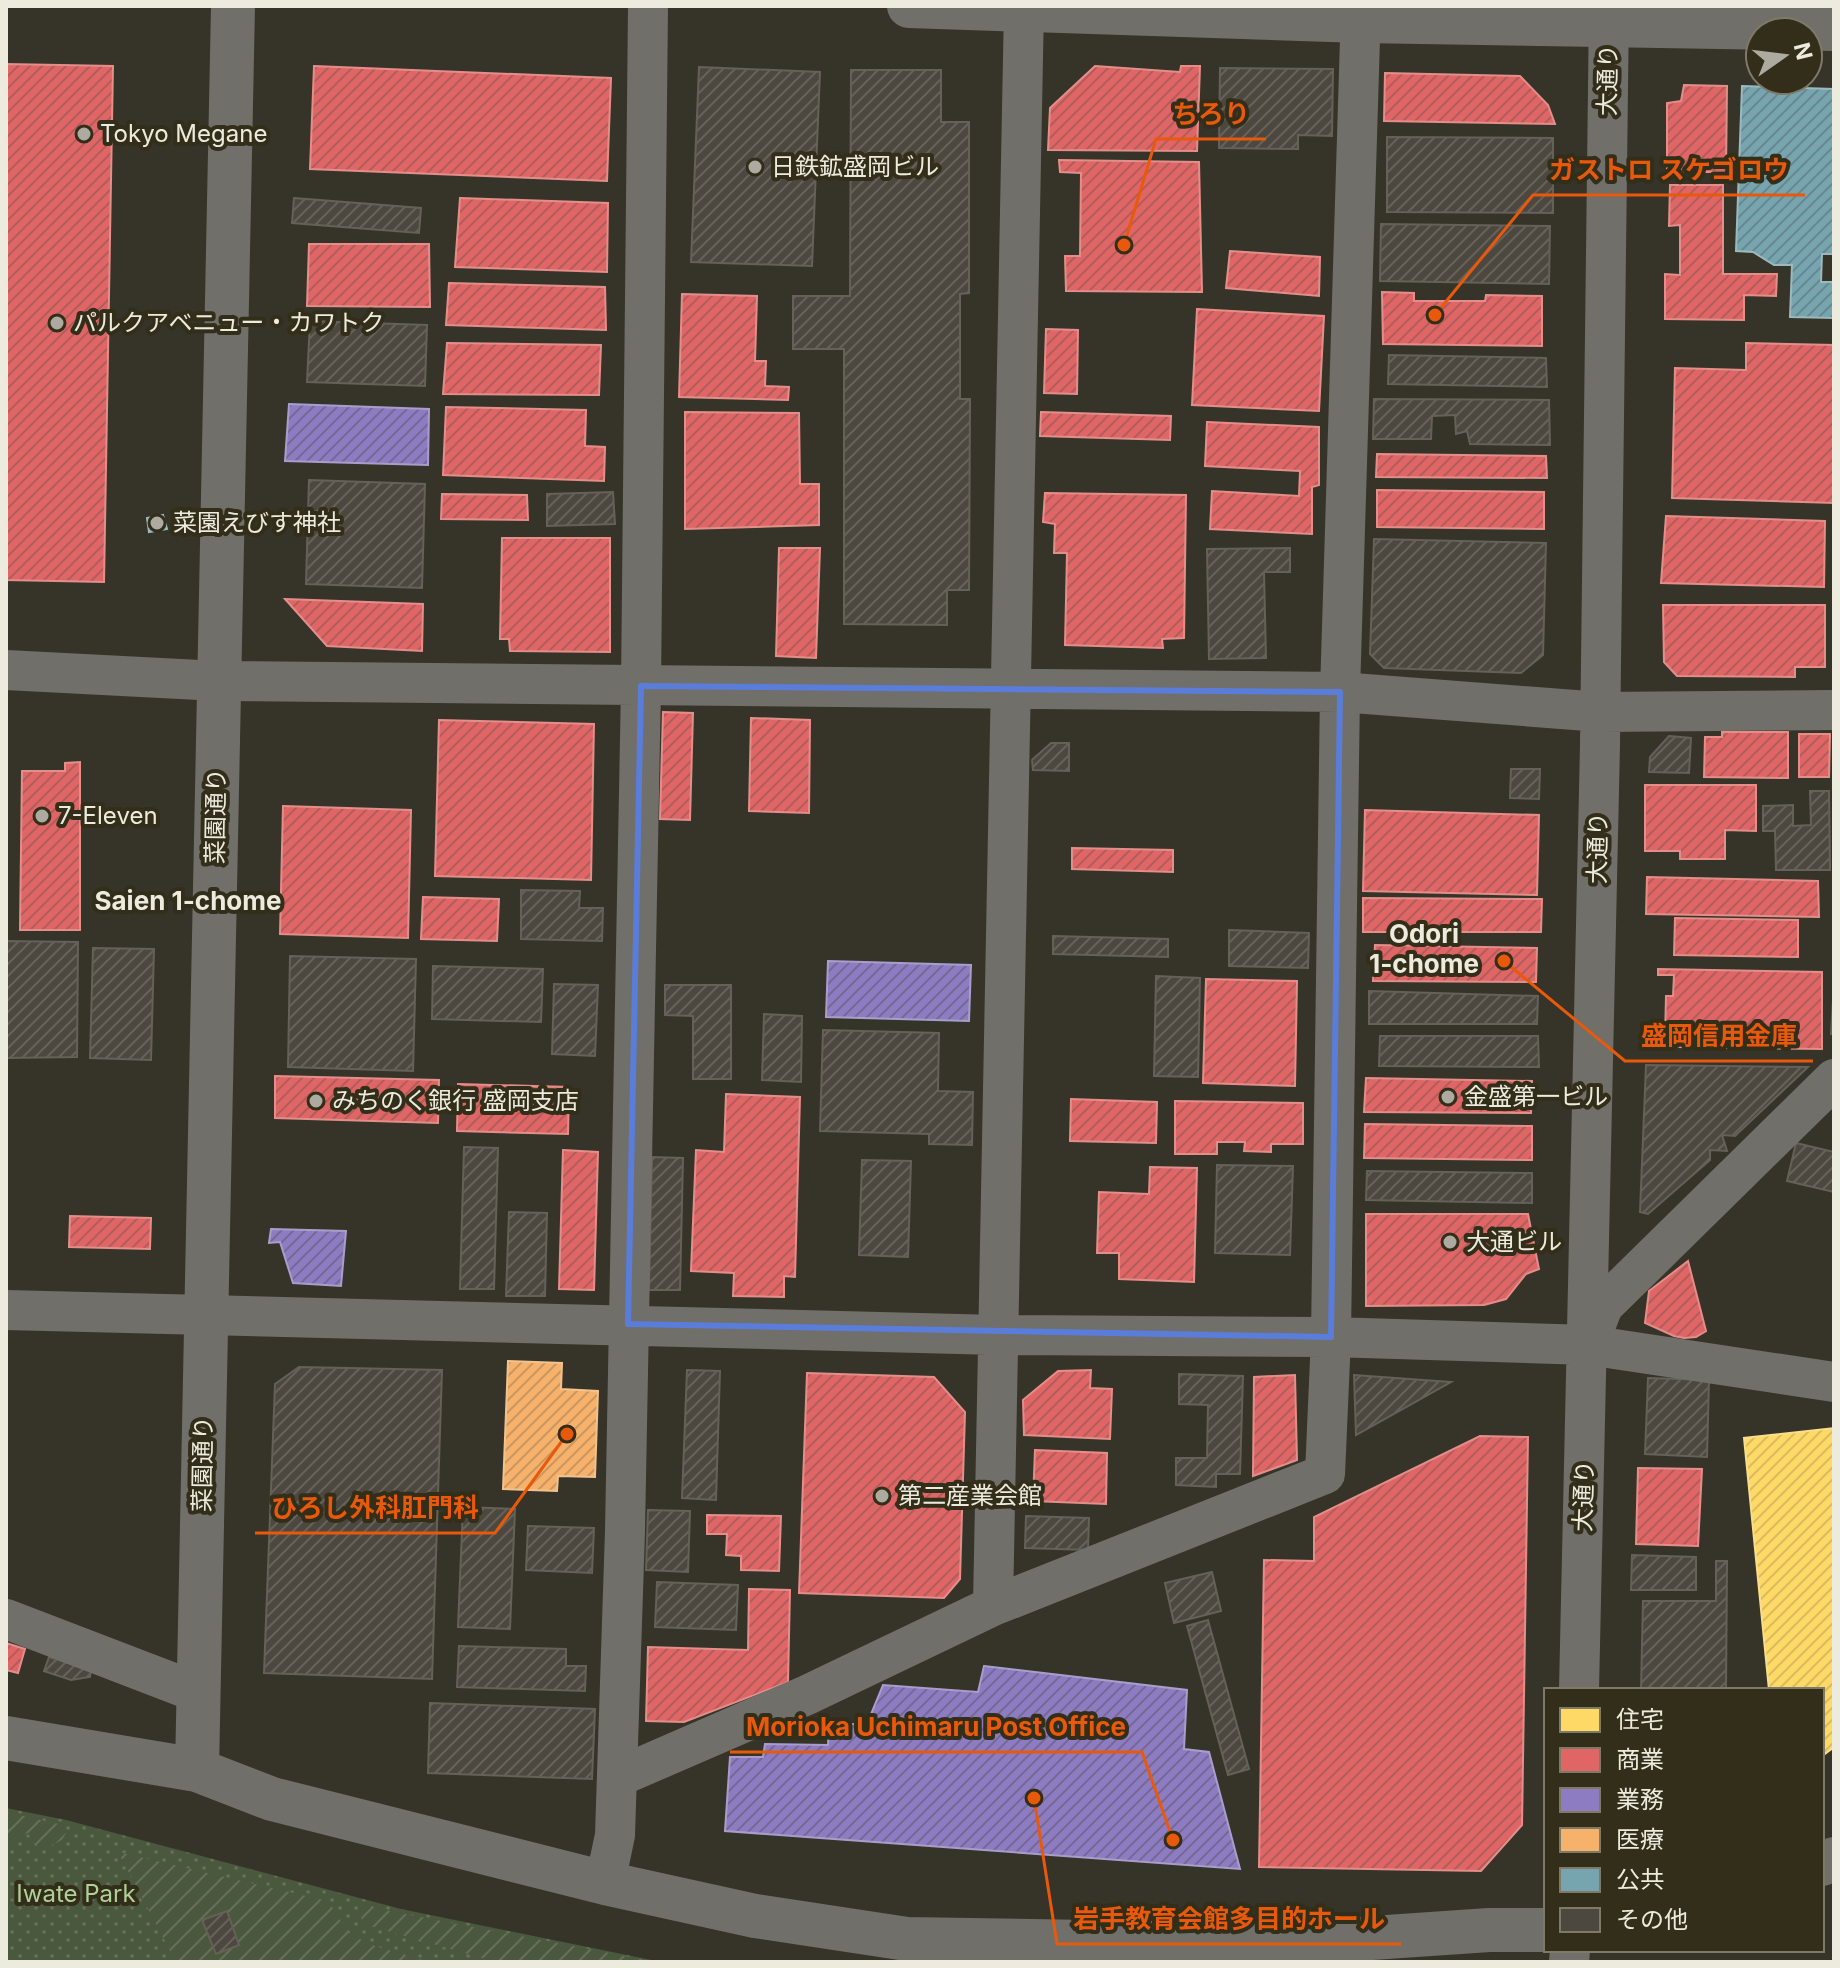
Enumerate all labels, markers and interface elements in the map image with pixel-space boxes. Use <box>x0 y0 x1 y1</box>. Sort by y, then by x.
north arrow <box>1744 16 1824 96</box>
text: N <box>1789 40 1818 62</box>
street label: 大通り <box>1592 44 1623 116</box>
callout: ちろり <box>1156 89 1266 139</box>
text: ちろり <box>1172 98 1250 129</box>
place label: Tokyo Megane <box>100 119 267 148</box>
marker: Tokyo Megane <box>75 125 93 143</box>
callout: ガストロ スケゴロウ <box>1533 145 1805 195</box>
place label: 日鉄鉱盛岡ビル <box>771 152 939 181</box>
text: ガストロ スケゴロウ <box>1549 154 1789 185</box>
marker: 日鉄鉱盛岡ビル <box>746 158 764 176</box>
place label: パルクアベニュー・カワトク <box>73 308 385 337</box>
marker: パルクアベニュー・カワトク <box>48 314 66 332</box>
place label: 菜園えびす神社 <box>173 508 341 537</box>
marker: 菜園えびす神社 <box>148 514 166 532</box>
street label: 菜園通り <box>200 768 231 864</box>
place label: 7-Eleven <box>58 801 158 830</box>
marker: 7-Eleven <box>33 807 51 825</box>
street label: 大通り <box>1582 812 1613 884</box>
district label: Saien 1-chome <box>94 885 282 916</box>
district label: Odori 1-chome <box>1369 918 1479 979</box>
callout: 盛岡信用金庫 <box>1625 1011 1813 1061</box>
text: 盛岡信用金庫 <box>1641 1020 1797 1051</box>
place label: 金盛第一ビル <box>1464 1082 1608 1111</box>
place label: みちのく銀行 盛岡支店 <box>332 1086 579 1115</box>
marker: 金盛第一ビル <box>1439 1088 1457 1106</box>
marker: みちのく銀行 盛岡支店 <box>307 1092 325 1110</box>
place label: 大通ビル <box>1466 1227 1562 1256</box>
marker: 大通ビル <box>1441 1233 1459 1251</box>
street label: 菜園通り <box>187 1416 218 1512</box>
street label: 大通り <box>1568 1459 1599 1532</box>
place label: 第二産業会館 <box>898 1481 1042 1510</box>
callout: ひろし外科肛門科 <box>255 1483 495 1533</box>
marker: 第二産業会館 <box>873 1487 891 1505</box>
text: ひろし外科肛門科 <box>271 1492 479 1523</box>
legend <box>1544 1688 1824 1952</box>
callout: Morioka Uchimaru Post Office <box>730 1702 1142 1752</box>
text: 住宅 <box>1616 1705 1664 1734</box>
text: Morioka Uchimaru Post Office <box>746 1711 1126 1742</box>
text: 商業 <box>1616 1745 1664 1774</box>
text: 業務 <box>1616 1785 1664 1814</box>
text: 医療 <box>1616 1825 1664 1854</box>
text: 公共 <box>1616 1865 1664 1894</box>
park label: Iwate Park <box>16 1879 136 1908</box>
callout: 岩手教育会館多目的ホール <box>1057 1894 1401 1944</box>
text: 岩手教育会館多目的ホール <box>1073 1903 1385 1934</box>
text: その他 <box>1616 1905 1688 1934</box>

